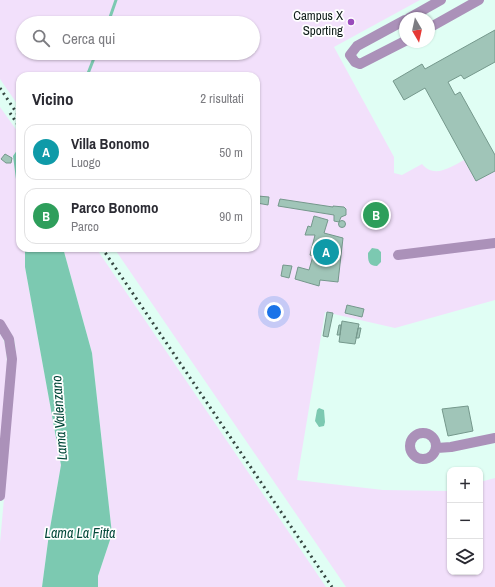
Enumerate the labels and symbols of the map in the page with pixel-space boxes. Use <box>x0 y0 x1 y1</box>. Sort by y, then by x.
place label: Campus X Sporting <box>293 7 344 39</box>
north arrow <box>399 12 435 48</box>
marker: Campus X Sporting <box>346 17 356 27</box>
pin: B <box>363 200 389 230</box>
pin: A <box>313 237 339 267</box>
your location <box>264 302 284 322</box>
water label: Lama Valenzano <box>47 375 71 461</box>
water label: Lama La Fitta <box>45 524 115 542</box>

